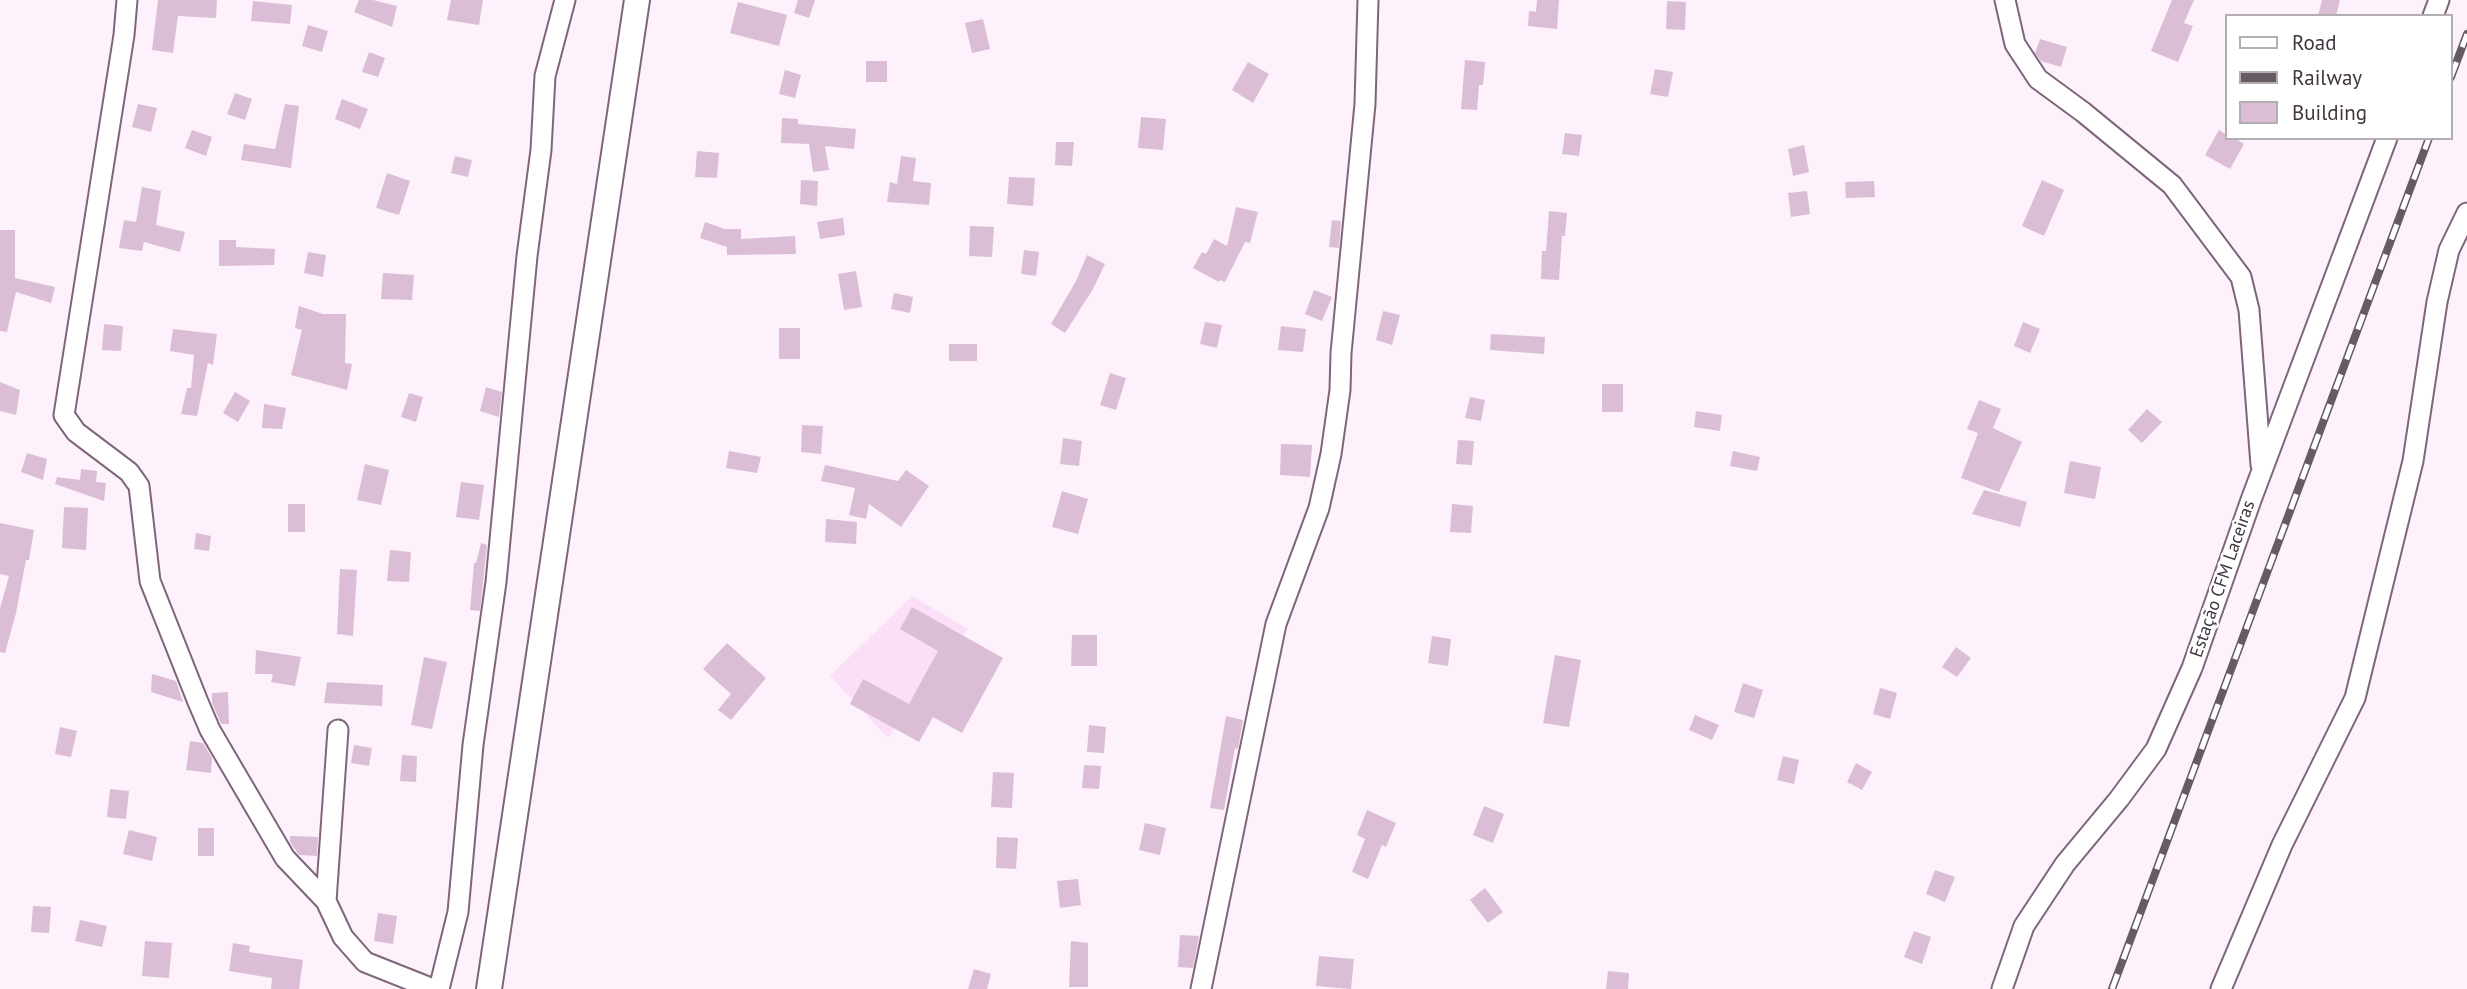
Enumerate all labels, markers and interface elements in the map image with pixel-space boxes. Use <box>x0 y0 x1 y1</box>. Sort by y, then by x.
legend <box>2226 14 2453 140</box>
text: Road <box>2292 29 2336 56</box>
text: Railway <box>2292 64 2362 91</box>
text: Building <box>2292 99 2367 126</box>
street label: Estação CFM Laceiras <box>2186 498 2260 660</box>

